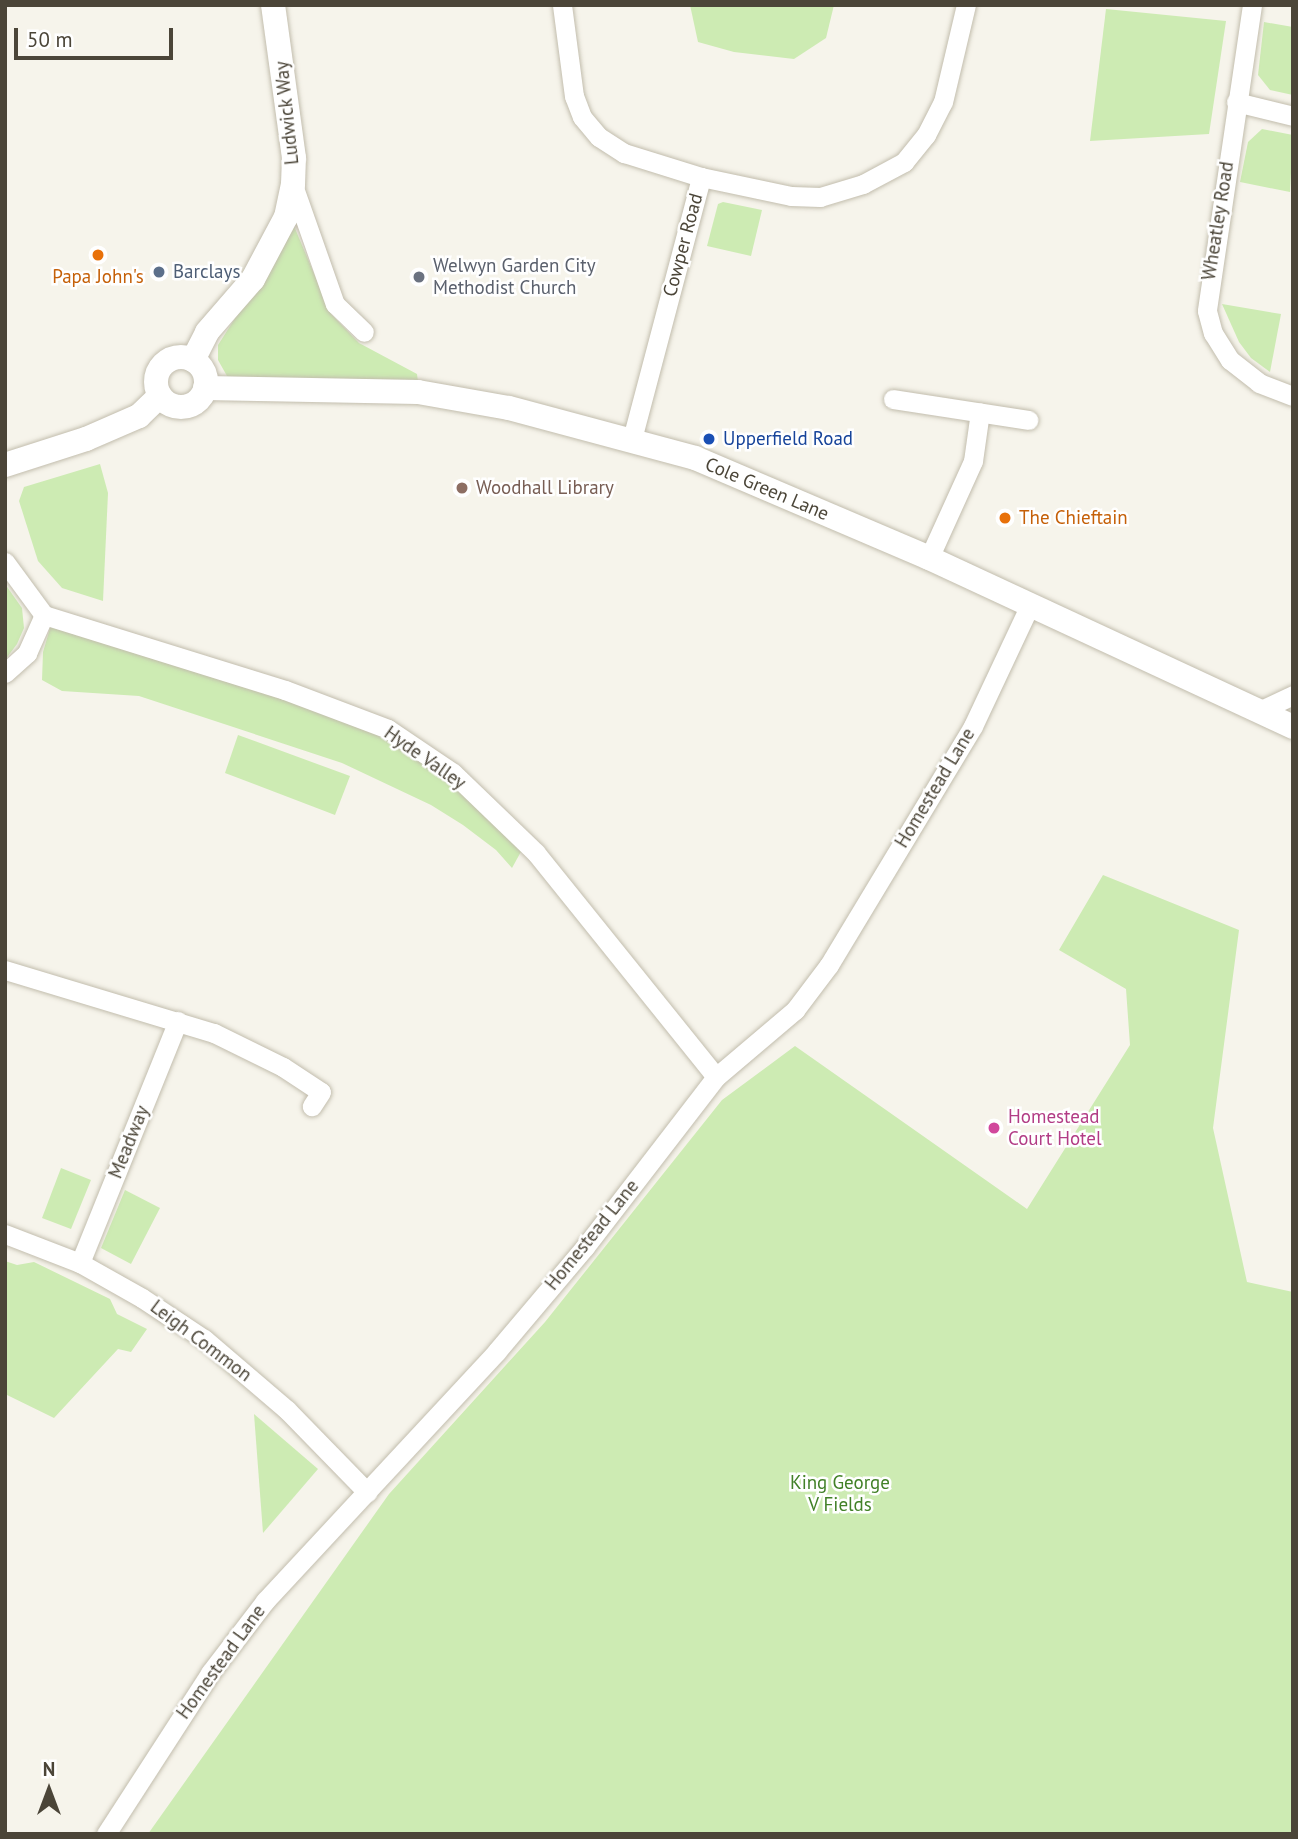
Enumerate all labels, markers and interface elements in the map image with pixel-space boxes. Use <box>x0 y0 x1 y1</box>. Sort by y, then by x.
scale bar <box>18 14 177 58</box>
text: 50 m <box>27 26 73 53</box>
street label: Ludwick Way <box>270 60 304 166</box>
street label: Wheatley Road <box>1197 160 1239 282</box>
street label: Cowper Road <box>658 191 708 299</box>
marker: Papa John's <box>90 247 106 263</box>
place label: Welwyn Garden City Methodist Church <box>433 255 596 299</box>
place label: Barclays <box>173 261 240 283</box>
marker: Barclays <box>151 264 167 280</box>
place label: Papa John's <box>52 266 144 288</box>
marker: Welwyn Garden City Methodist Church <box>411 269 427 285</box>
place label: Upperfield Road <box>723 428 853 450</box>
marker: Upperfield Road <box>701 431 717 447</box>
street label: Cole Green Lane <box>702 453 832 525</box>
place label: Woodhall Library <box>476 477 614 499</box>
marker: Woodhall Library <box>454 480 470 496</box>
place label: The Chieftain <box>1019 507 1128 529</box>
marker: The Chieftain <box>997 510 1013 526</box>
street label: Hyde Valley <box>380 721 470 795</box>
street label: Homestead Lane <box>890 724 980 852</box>
street label: Meadway <box>104 1102 154 1182</box>
place label: Homestead Court Hotel <box>1008 1106 1102 1150</box>
marker: Homestead Court Hotel <box>986 1120 1002 1136</box>
street label: Homestead Lane <box>540 1175 644 1295</box>
street label: Leigh Common <box>146 1296 256 1386</box>
park label: King George V Fields <box>790 1472 890 1516</box>
street label: Homestead Lane <box>172 1600 270 1724</box>
north arrow <box>14 1755 84 1825</box>
text: N <box>43 1757 55 1781</box>

